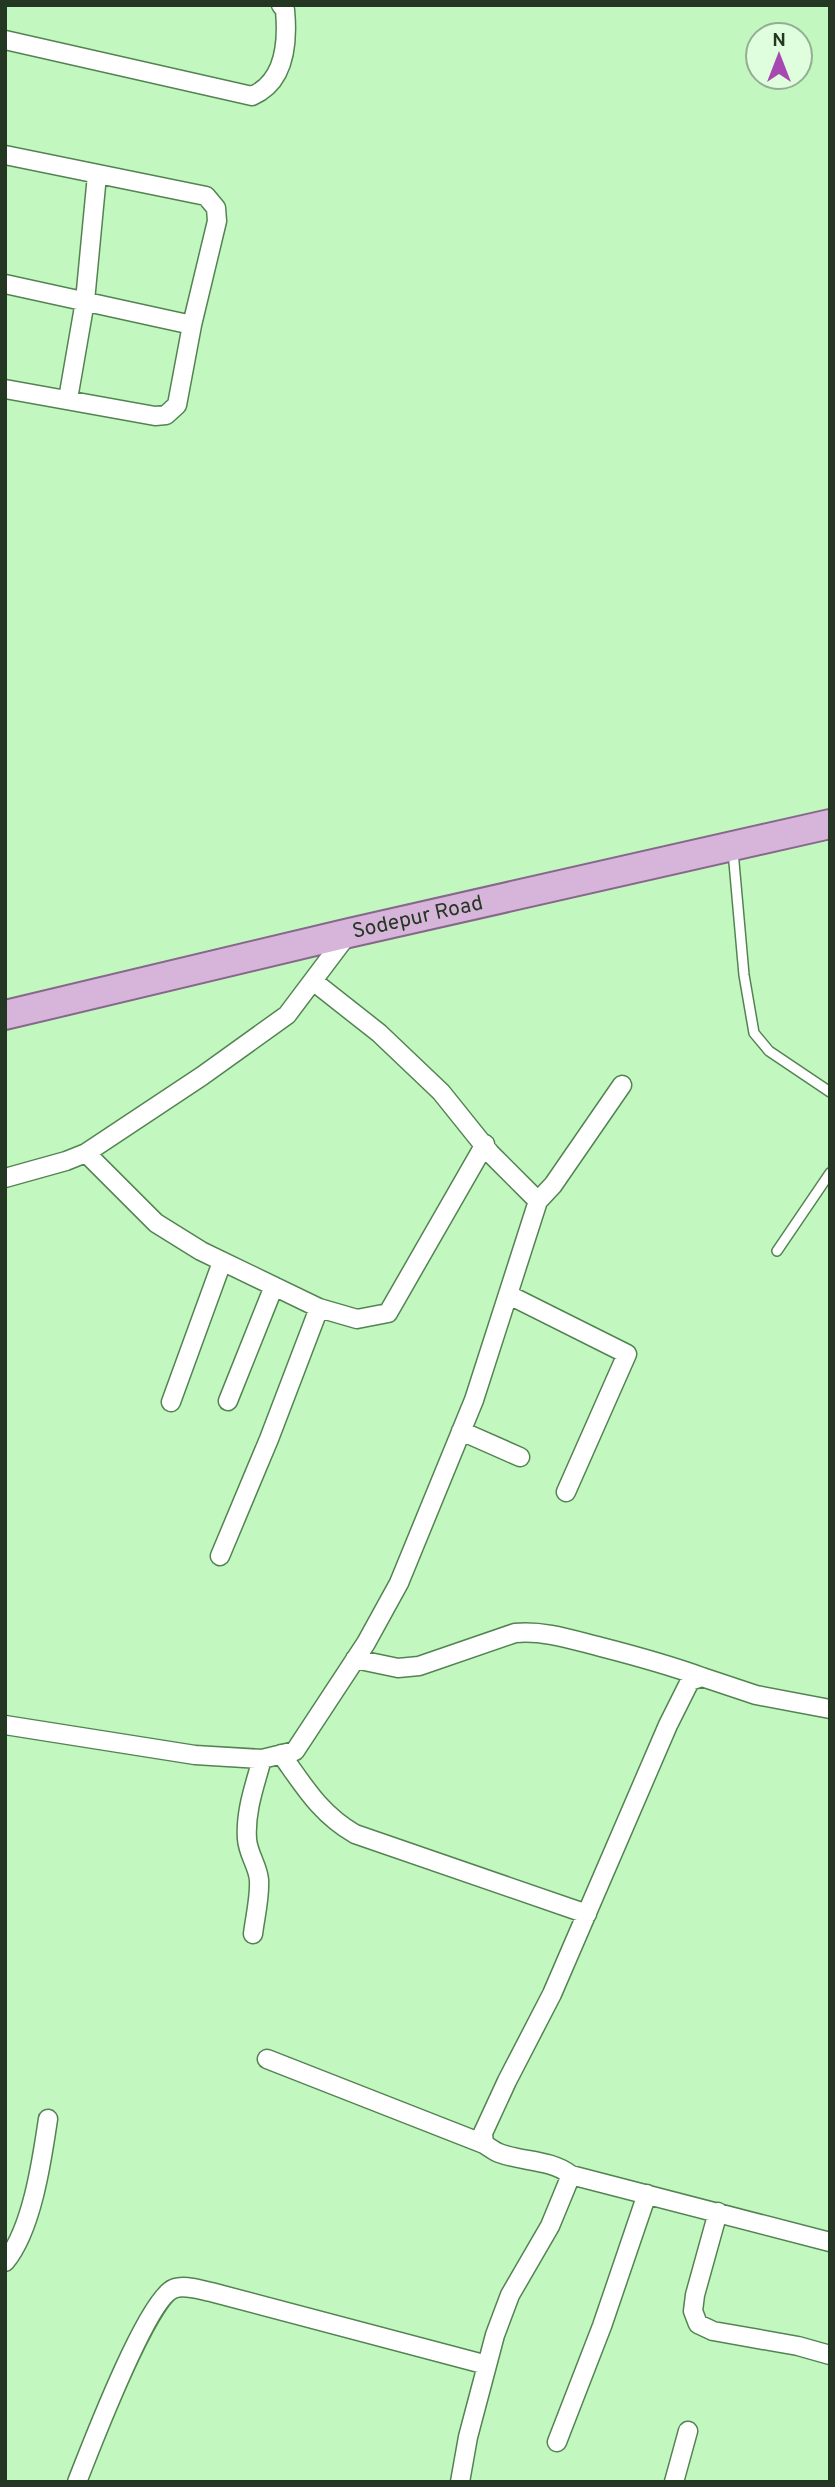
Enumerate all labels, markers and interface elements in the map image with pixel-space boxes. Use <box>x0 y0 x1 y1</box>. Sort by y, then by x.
north arrow <box>744 21 814 91</box>
text: N <box>772 29 786 53</box>
street label: Sodepur Road <box>350 890 486 945</box>

